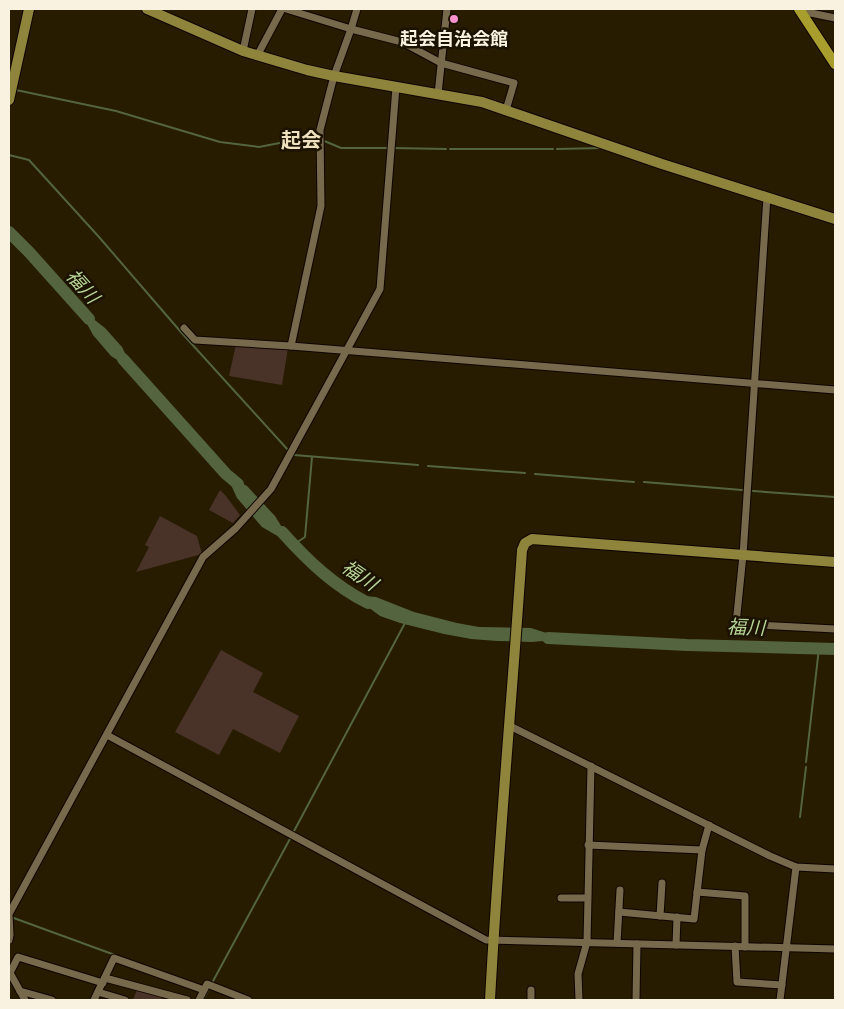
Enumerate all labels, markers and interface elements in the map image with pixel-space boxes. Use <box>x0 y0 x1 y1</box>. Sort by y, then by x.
marker: 起会自治会館 <box>448 13 460 25</box>
place label: 起会自治会館 <box>400 27 508 50</box>
district label: 起会 <box>281 127 321 152</box>
water label: 福川 <box>61 264 106 310</box>
water label: 福川 <box>338 554 384 597</box>
water label: 福川 <box>727 614 767 640</box>

